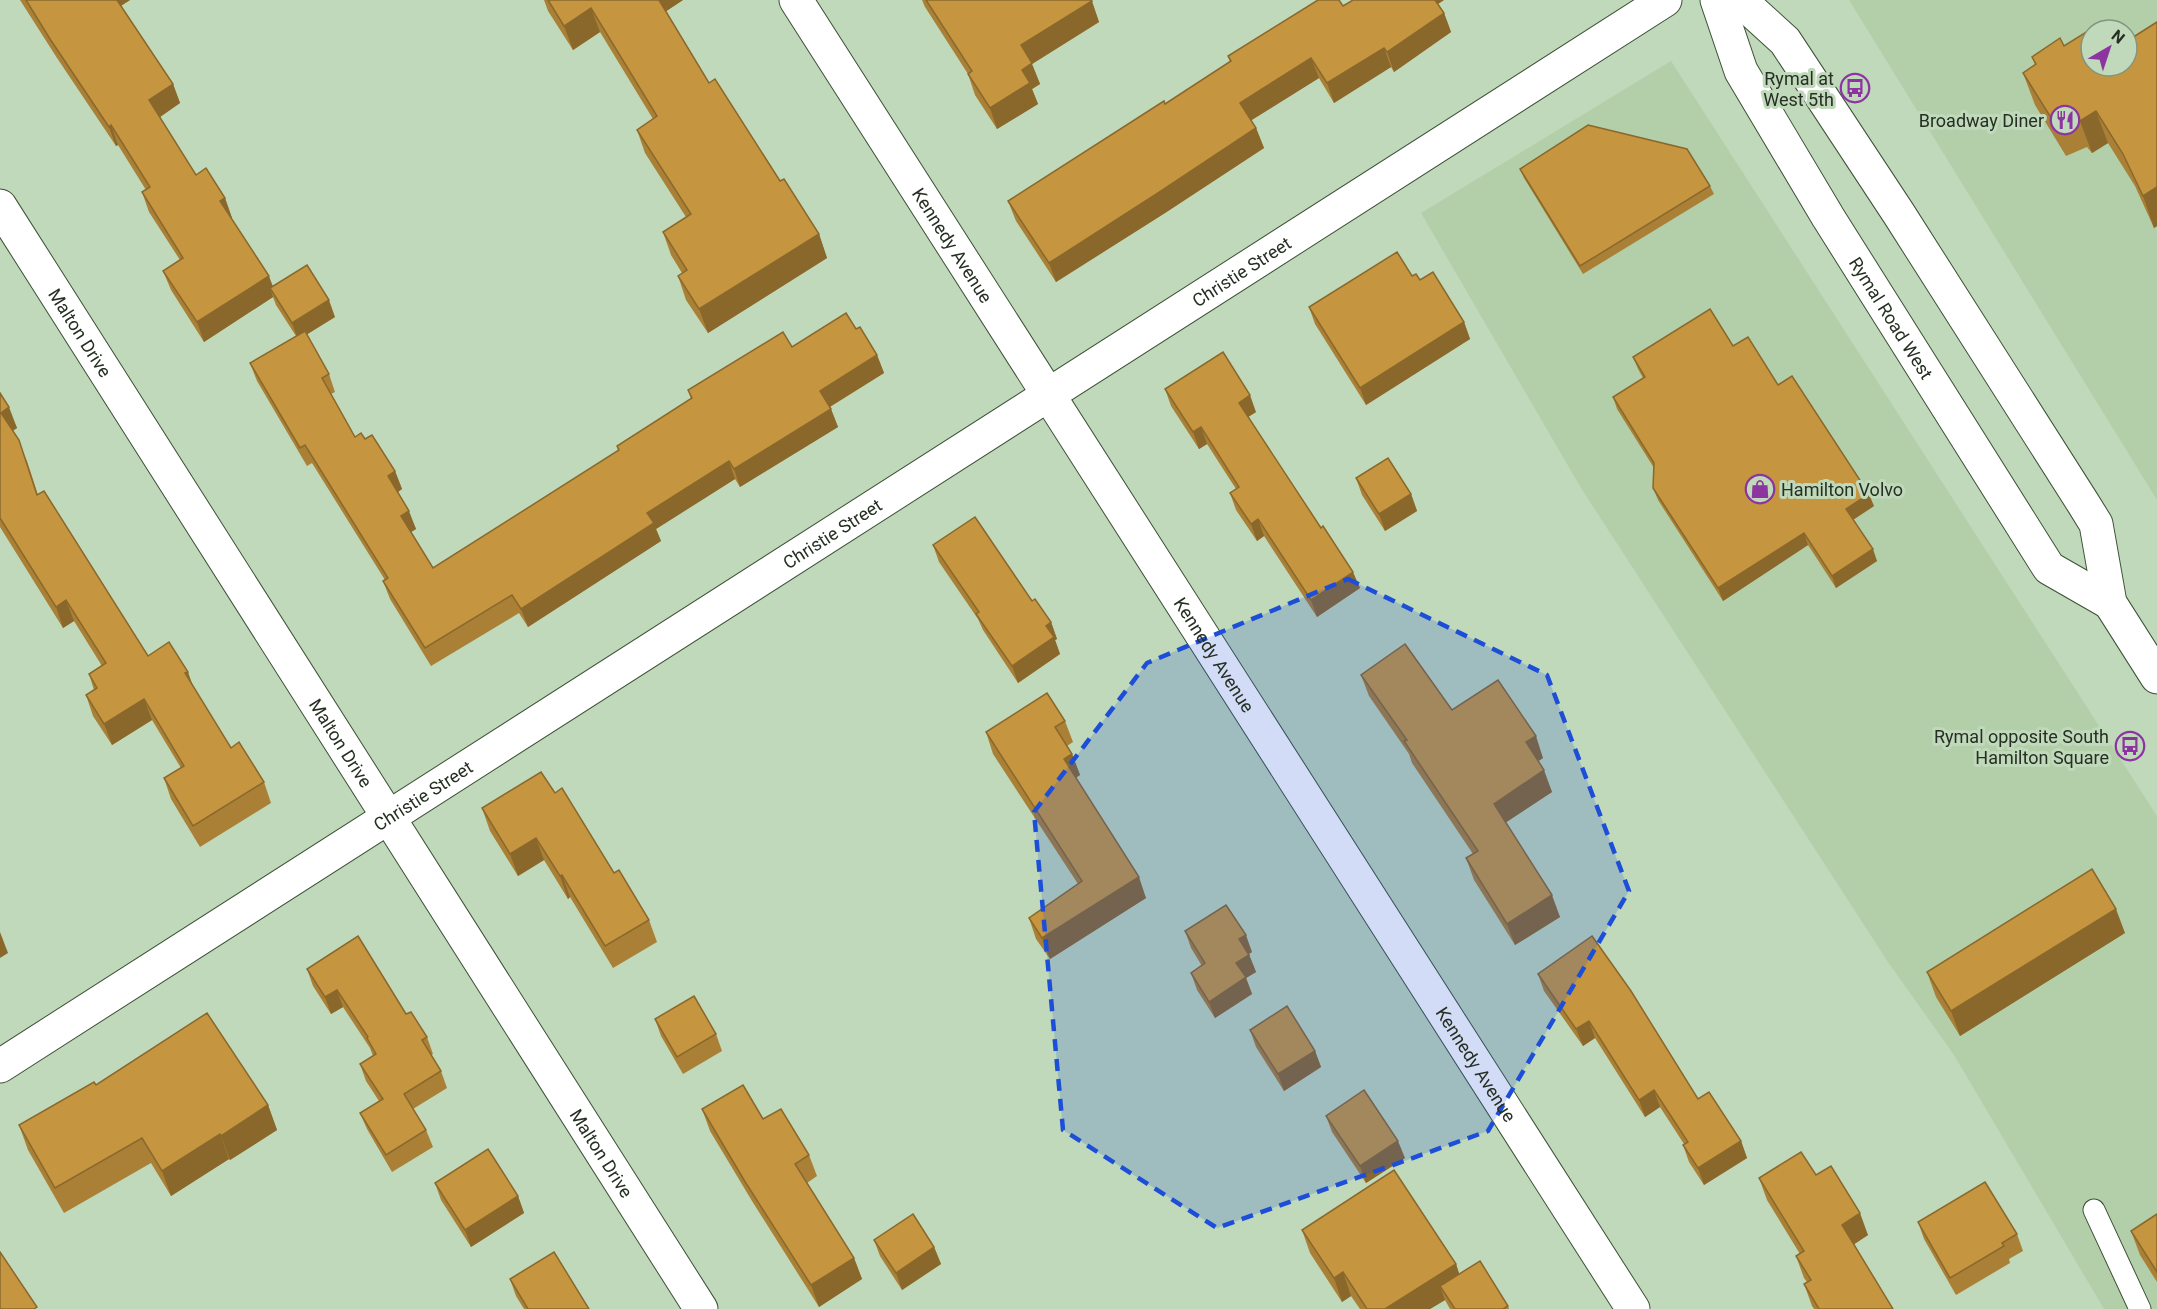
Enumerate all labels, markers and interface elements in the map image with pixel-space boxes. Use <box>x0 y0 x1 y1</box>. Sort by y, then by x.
north arrow <box>2079 18 2139 78</box>
text: N <box>2108 26 2128 48</box>
place label: Rymal at West 5th <box>1763 68 1834 110</box>
bus stop icon: Rymal at West 5th <box>1839 72 1871 104</box>
restaurant icon: Broadway Diner <box>2049 104 2081 136</box>
place label: Broadway Diner <box>1919 110 2044 131</box>
street label: Kennedy Avenue <box>908 184 997 306</box>
street label: Christie Street <box>1188 232 1295 311</box>
street label: Rymal Road West <box>1845 253 1938 383</box>
street label: Malton Drive <box>45 284 116 381</box>
shop icon: Hamilton Volvo <box>1744 473 1776 505</box>
place label: Hamilton Volvo <box>1781 479 1903 500</box>
street label: Christie Street <box>779 494 886 573</box>
street label: Kennedy Avenue <box>1170 593 1259 716</box>
street label: Malton Drive <box>305 695 377 791</box>
place label: Rymal opposite South Hamilton Square <box>1934 726 2109 768</box>
bus stop icon: Rymal opposite South Hamilton Square <box>2114 730 2146 762</box>
street label: Christie Street <box>369 756 476 835</box>
street label: Kennedy Avenue <box>1432 1003 1521 1125</box>
street label: Malton Drive <box>566 1105 638 1201</box>

